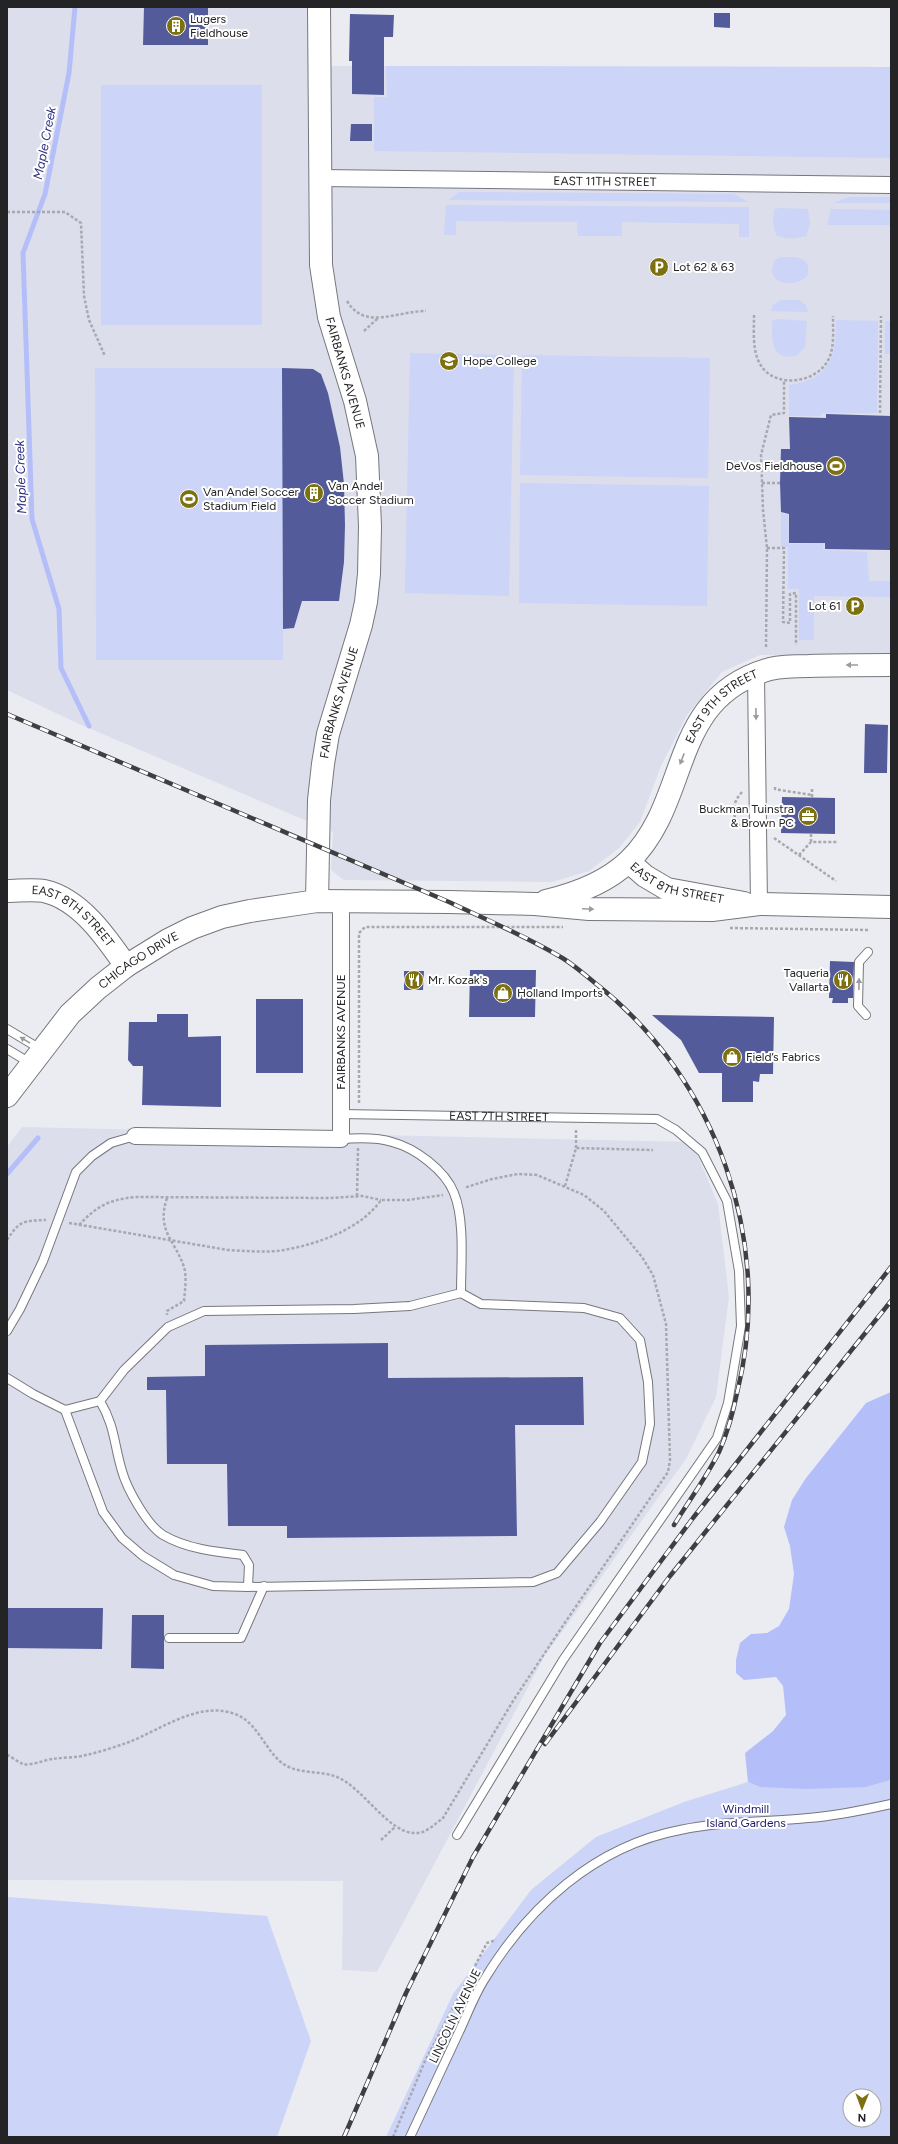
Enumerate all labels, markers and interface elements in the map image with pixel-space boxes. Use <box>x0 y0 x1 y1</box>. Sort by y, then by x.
place label: Lugers Fieldhouse <box>190 12 248 40</box>
building icon: Lugers Fieldhouse <box>165 15 187 37</box>
water label: Maple Creek <box>30 105 59 181</box>
street label: EAST 11TH STREET <box>553 174 657 189</box>
parking icon: Lot 62 & 63 <box>648 256 670 278</box>
place label: Lot 62 & 63 <box>673 260 734 274</box>
street label: FAIRBANKS AVENUE <box>322 315 368 431</box>
school or university icon: Hope College <box>438 350 460 372</box>
place label: Hope College <box>463 354 537 368</box>
water label: Maple Creek <box>12 439 29 514</box>
sports icon: DeVos Fieldhouse <box>825 455 847 477</box>
place label: DeVos Fieldhouse <box>726 459 822 473</box>
place label: Van Andel Soccer Stadium <box>328 479 414 507</box>
building icon: Van Andel Soccer Stadium <box>303 482 325 504</box>
place label: Van Andel Soccer Stadium Field <box>203 485 299 513</box>
sports icon: Van Andel Soccer Stadium Field <box>178 488 200 510</box>
parking icon: Lot 61 <box>844 595 866 617</box>
place label: Lot 61 <box>809 599 841 613</box>
street label: FAIRBANKS AVENUE <box>317 645 361 759</box>
one-way arrow <box>845 662 858 668</box>
street label: EAST 9TH STREET <box>682 667 760 745</box>
one-way arrow <box>753 708 760 720</box>
one-way arrow <box>678 753 684 765</box>
place label: Buckman Tuinstra & Brown PC <box>699 802 794 830</box>
office icon: Buckman Tuinstra & Brown PC <box>797 805 819 827</box>
street label: EAST 8TH STREET <box>627 859 725 906</box>
street label: EAST 8TH STREET <box>31 883 117 950</box>
one-way arrow <box>582 905 594 912</box>
street label: CHICAGO DRIVE <box>96 929 181 992</box>
place label: Taqueria Vallarta <box>784 966 829 994</box>
restaurant icon: Mr. Kozak's <box>403 969 425 991</box>
restaurant icon: Taqueria Vallarta <box>832 969 854 991</box>
place label: Mr. Kozak's <box>428 973 488 987</box>
street label: FAIRBANKS AVENUE <box>334 974 348 1090</box>
one-way arrow <box>855 978 862 990</box>
shop icon: Holland Imports <box>492 982 514 1004</box>
place label: Holland Imports <box>517 986 603 1000</box>
one-way arrow <box>20 1036 30 1044</box>
shop icon: Field’s Fabrics <box>721 1046 743 1068</box>
place label: Field’s Fabrics <box>746 1050 820 1064</box>
street label: EAST 7TH STREET <box>449 1109 549 1124</box>
park label: Windmill Island Gardens <box>706 1802 786 1830</box>
street label: LINCOLN AVENUE <box>426 1967 484 2065</box>
north arrow <box>842 2088 882 2128</box>
text: N <box>857 2111 866 2124</box>

